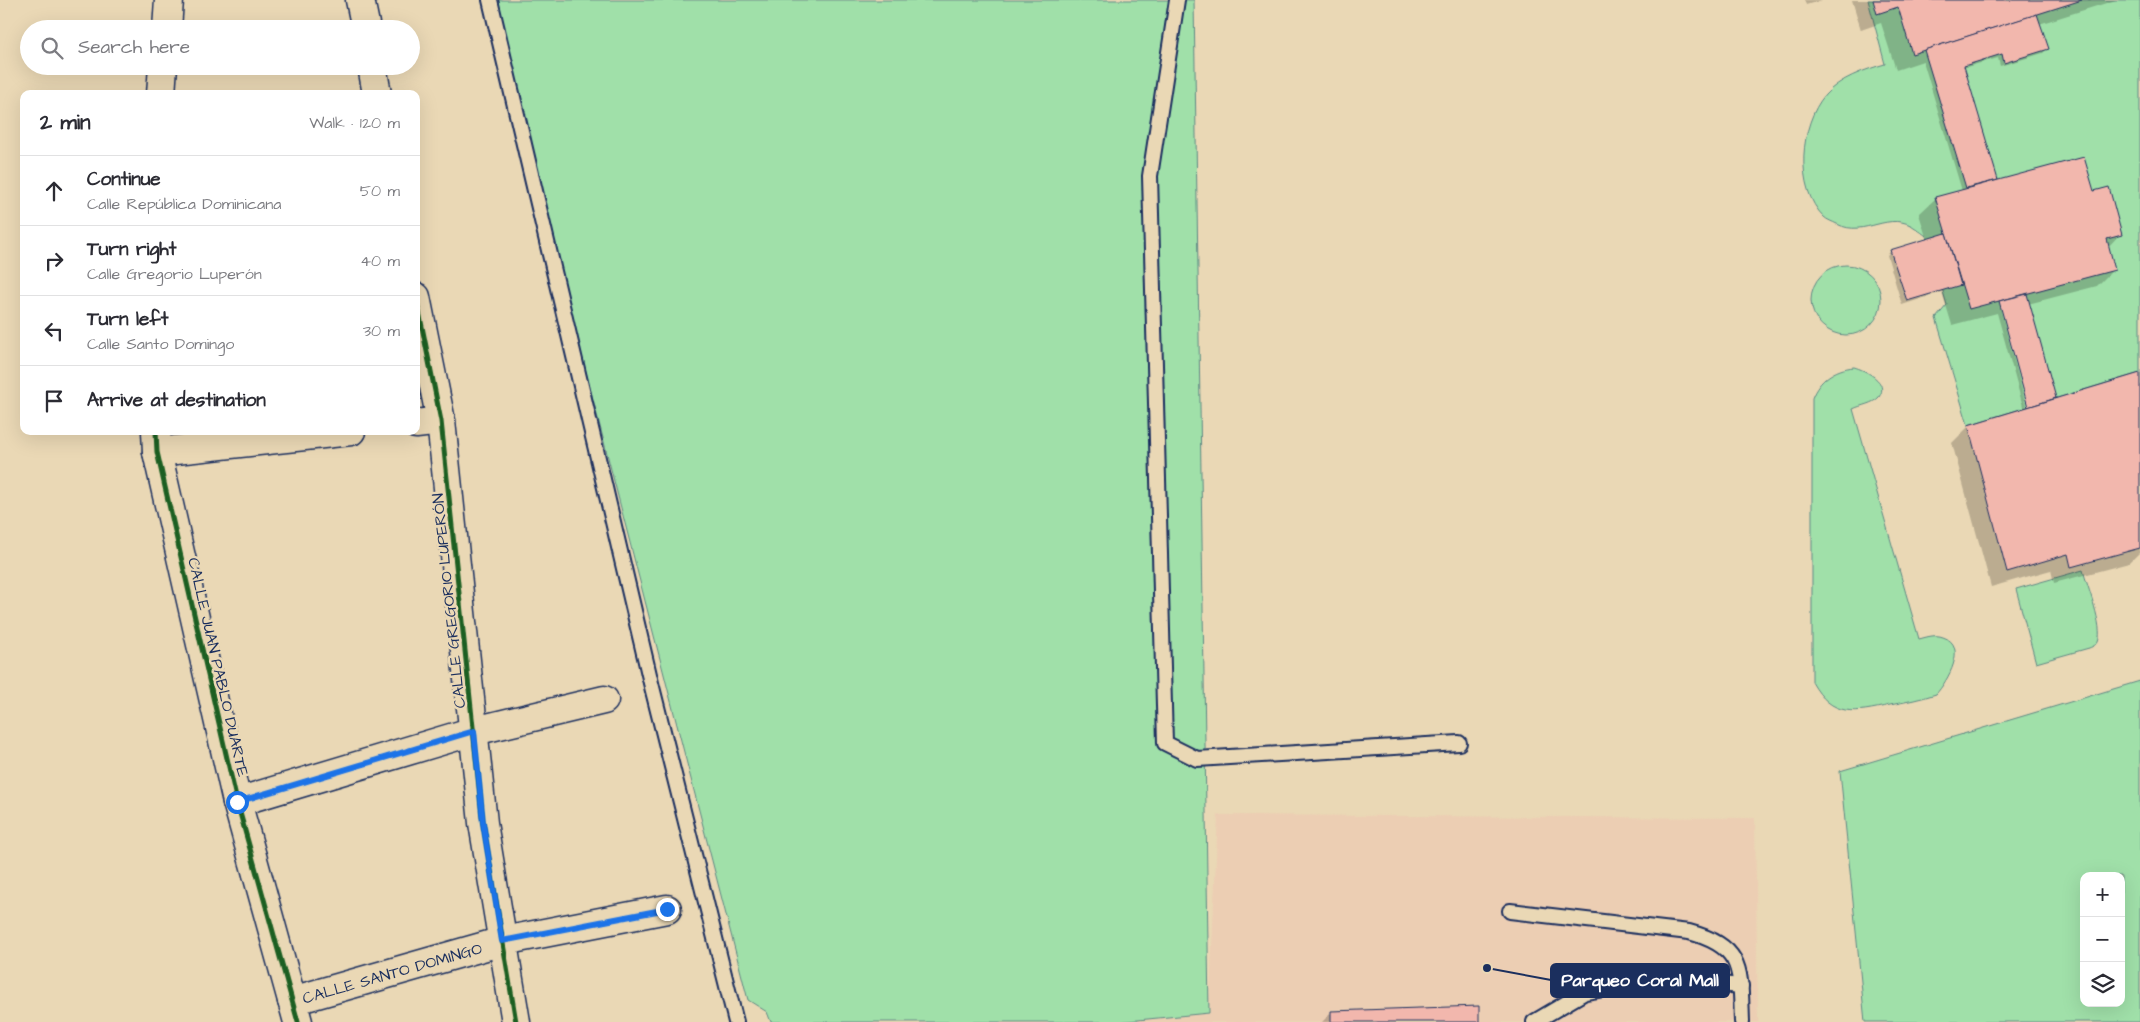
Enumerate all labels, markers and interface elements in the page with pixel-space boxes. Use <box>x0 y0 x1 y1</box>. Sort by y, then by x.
search box <box>20 20 420 75</box>
icon: search <box>38 34 66 62</box>
text: Search here <box>78 34 190 61</box>
text: 2 min <box>40 108 90 137</box>
text: Walk · 120 m <box>309 112 400 134</box>
text: Continue <box>87 166 161 193</box>
icon: ahead <box>40 177 68 205</box>
text: 50 m <box>360 180 400 202</box>
text: Calle República Dominicana <box>87 193 281 215</box>
text: Turn right <box>87 236 176 263</box>
icon: right <box>40 247 68 275</box>
text: 40 m <box>360 250 400 272</box>
text: Calle Gregorio Luperón <box>87 263 262 285</box>
text: Turn left <box>87 306 168 333</box>
icon: left <box>40 317 68 345</box>
text: 30 m <box>363 320 400 342</box>
text: Calle Santo Domingo <box>87 333 234 355</box>
icon: arrive <box>40 387 68 415</box>
text: Arrive at destination <box>87 387 266 414</box>
street label: CALLE GREGORIO LUPERÓN <box>427 492 471 710</box>
street label: CALLE JUAN PABLO DUARTE <box>182 556 254 779</box>
route start <box>226 791 249 814</box>
map controls <box>2080 872 2125 1007</box>
button: + <box>2080 872 2125 917</box>
route end <box>656 898 679 921</box>
button: − <box>2080 917 2125 962</box>
street label: CALLE SANTO DOMINGO <box>300 937 485 1010</box>
button: layers <box>2080 962 2125 1007</box>
callout: Parqueo Coral Mall <box>1551 964 1729 997</box>
text: Parqueo Coral Mall <box>1561 968 1719 993</box>

